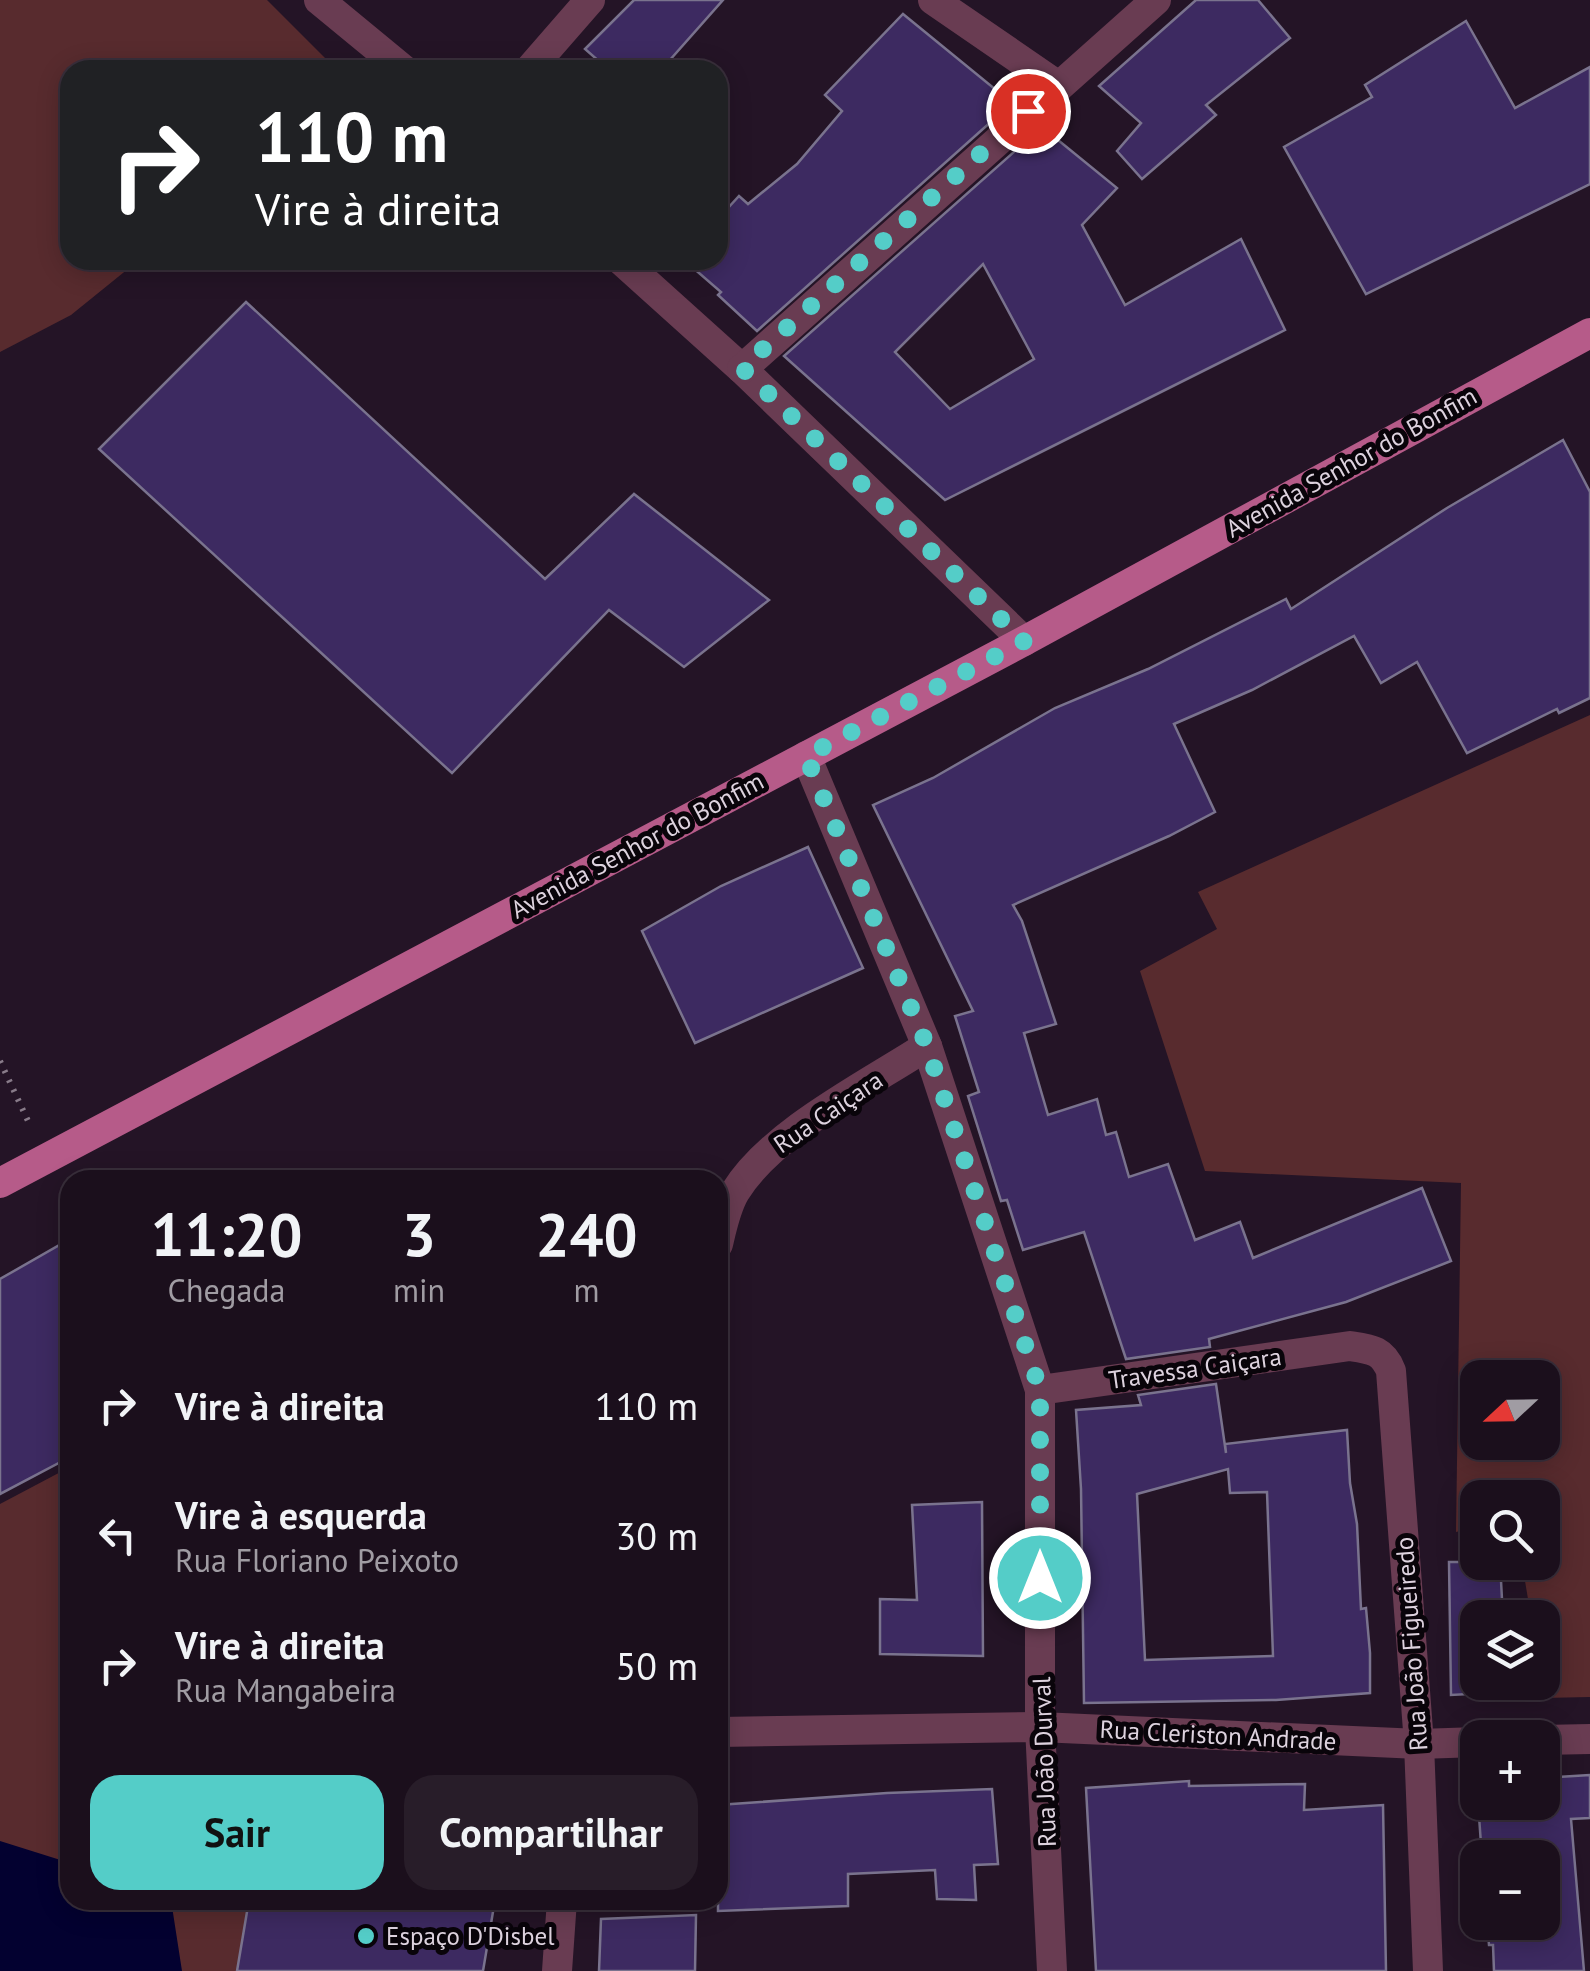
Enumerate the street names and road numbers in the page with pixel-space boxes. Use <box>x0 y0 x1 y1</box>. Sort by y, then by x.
street label: Avenida Senhor do Bonfim <box>1220 380 1482 544</box>
street label: Avenida Senhor do Bonfim <box>505 765 769 925</box>
street label: Rua Caiçara <box>767 1064 889 1160</box>
street label: Travessa Caiçara <box>1106 1340 1284 1396</box>
street label: Rua João Figueiredo <box>1388 1536 1434 1752</box>
street label: Rua João Durval <box>1025 1676 1063 1848</box>
street label: Rua Cleriston Andrade <box>1099 1713 1337 1757</box>

